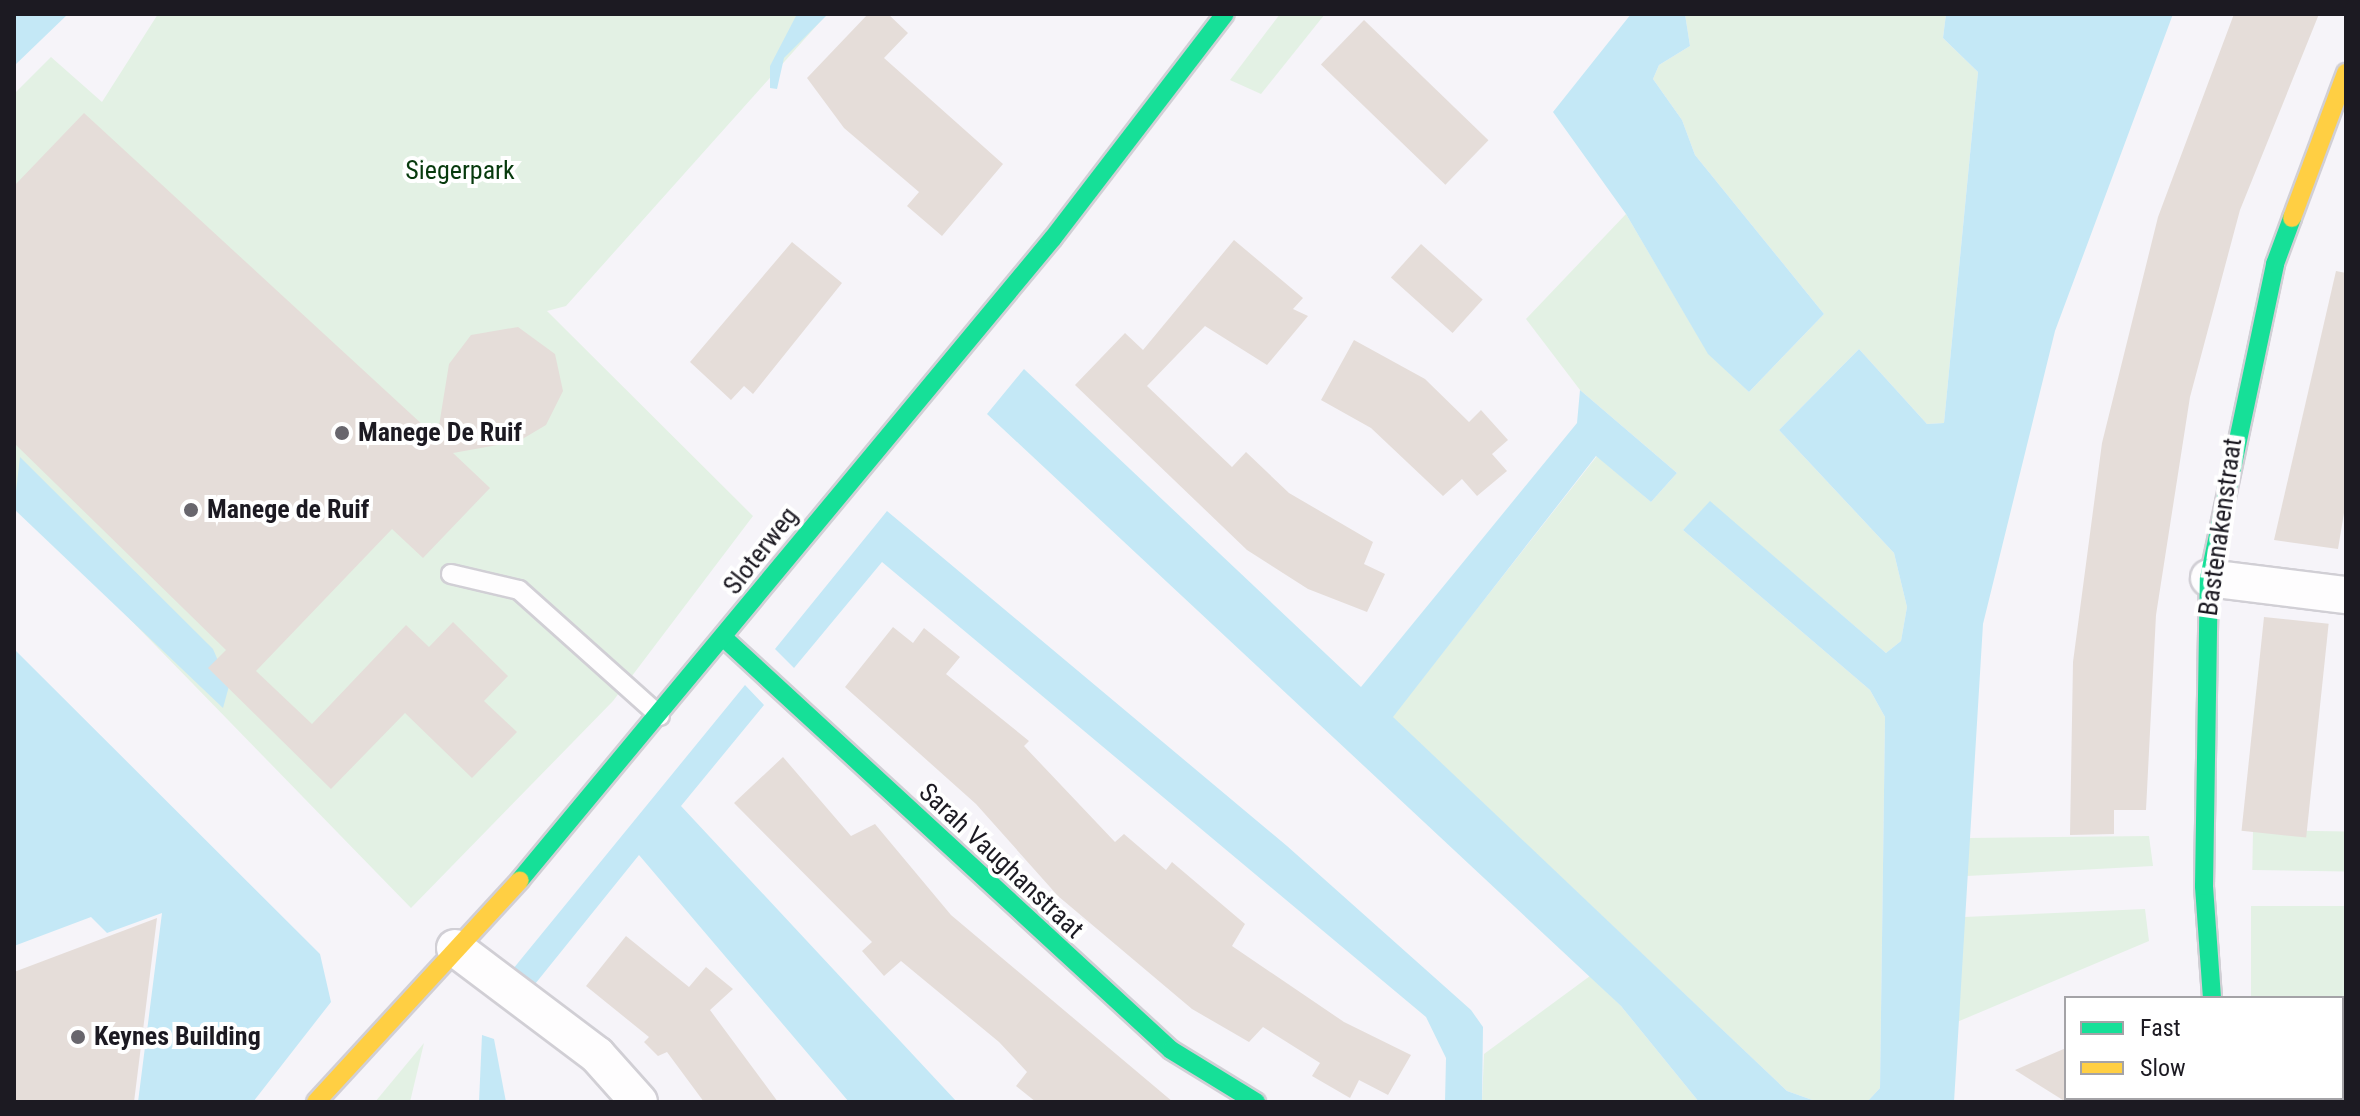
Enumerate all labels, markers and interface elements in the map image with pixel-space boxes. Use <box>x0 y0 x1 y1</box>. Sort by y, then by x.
park label: Siegerpark <box>405 155 515 187</box>
place label: Manege De Ruif <box>358 417 522 449</box>
marker: Manege De Ruif <box>333 424 351 442</box>
street label: Bastenakenstraat <box>2193 436 2249 618</box>
place label: Manege de Ruif <box>207 494 369 526</box>
marker: Manege de Ruif <box>182 501 200 519</box>
street label: Sloterweg <box>717 501 805 601</box>
street label: Sarah Vaughanstraat <box>912 777 1090 945</box>
legend <box>2064 996 2344 1100</box>
text: Fast <box>2140 1014 2181 1042</box>
place label: Keynes Building <box>94 1021 261 1053</box>
marker: Keynes Building <box>69 1028 87 1046</box>
text: Slow <box>2140 1054 2186 1082</box>

